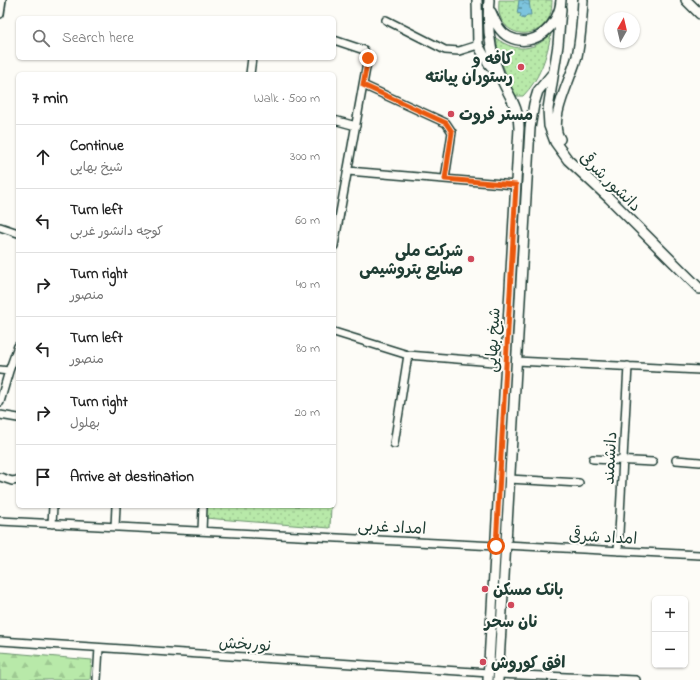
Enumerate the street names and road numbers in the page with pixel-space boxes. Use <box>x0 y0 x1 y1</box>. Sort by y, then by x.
street label: دانشور شرقی <box>573 147 646 218</box>
street label: شیخ بهایی <box>480 307 508 373</box>
street label: دانشمند <box>598 431 624 485</box>
street label: امداد غربی <box>357 514 427 542</box>
street label: امداد شرقی <box>568 524 638 552</box>
street label: نوربخش <box>218 631 272 659</box>

